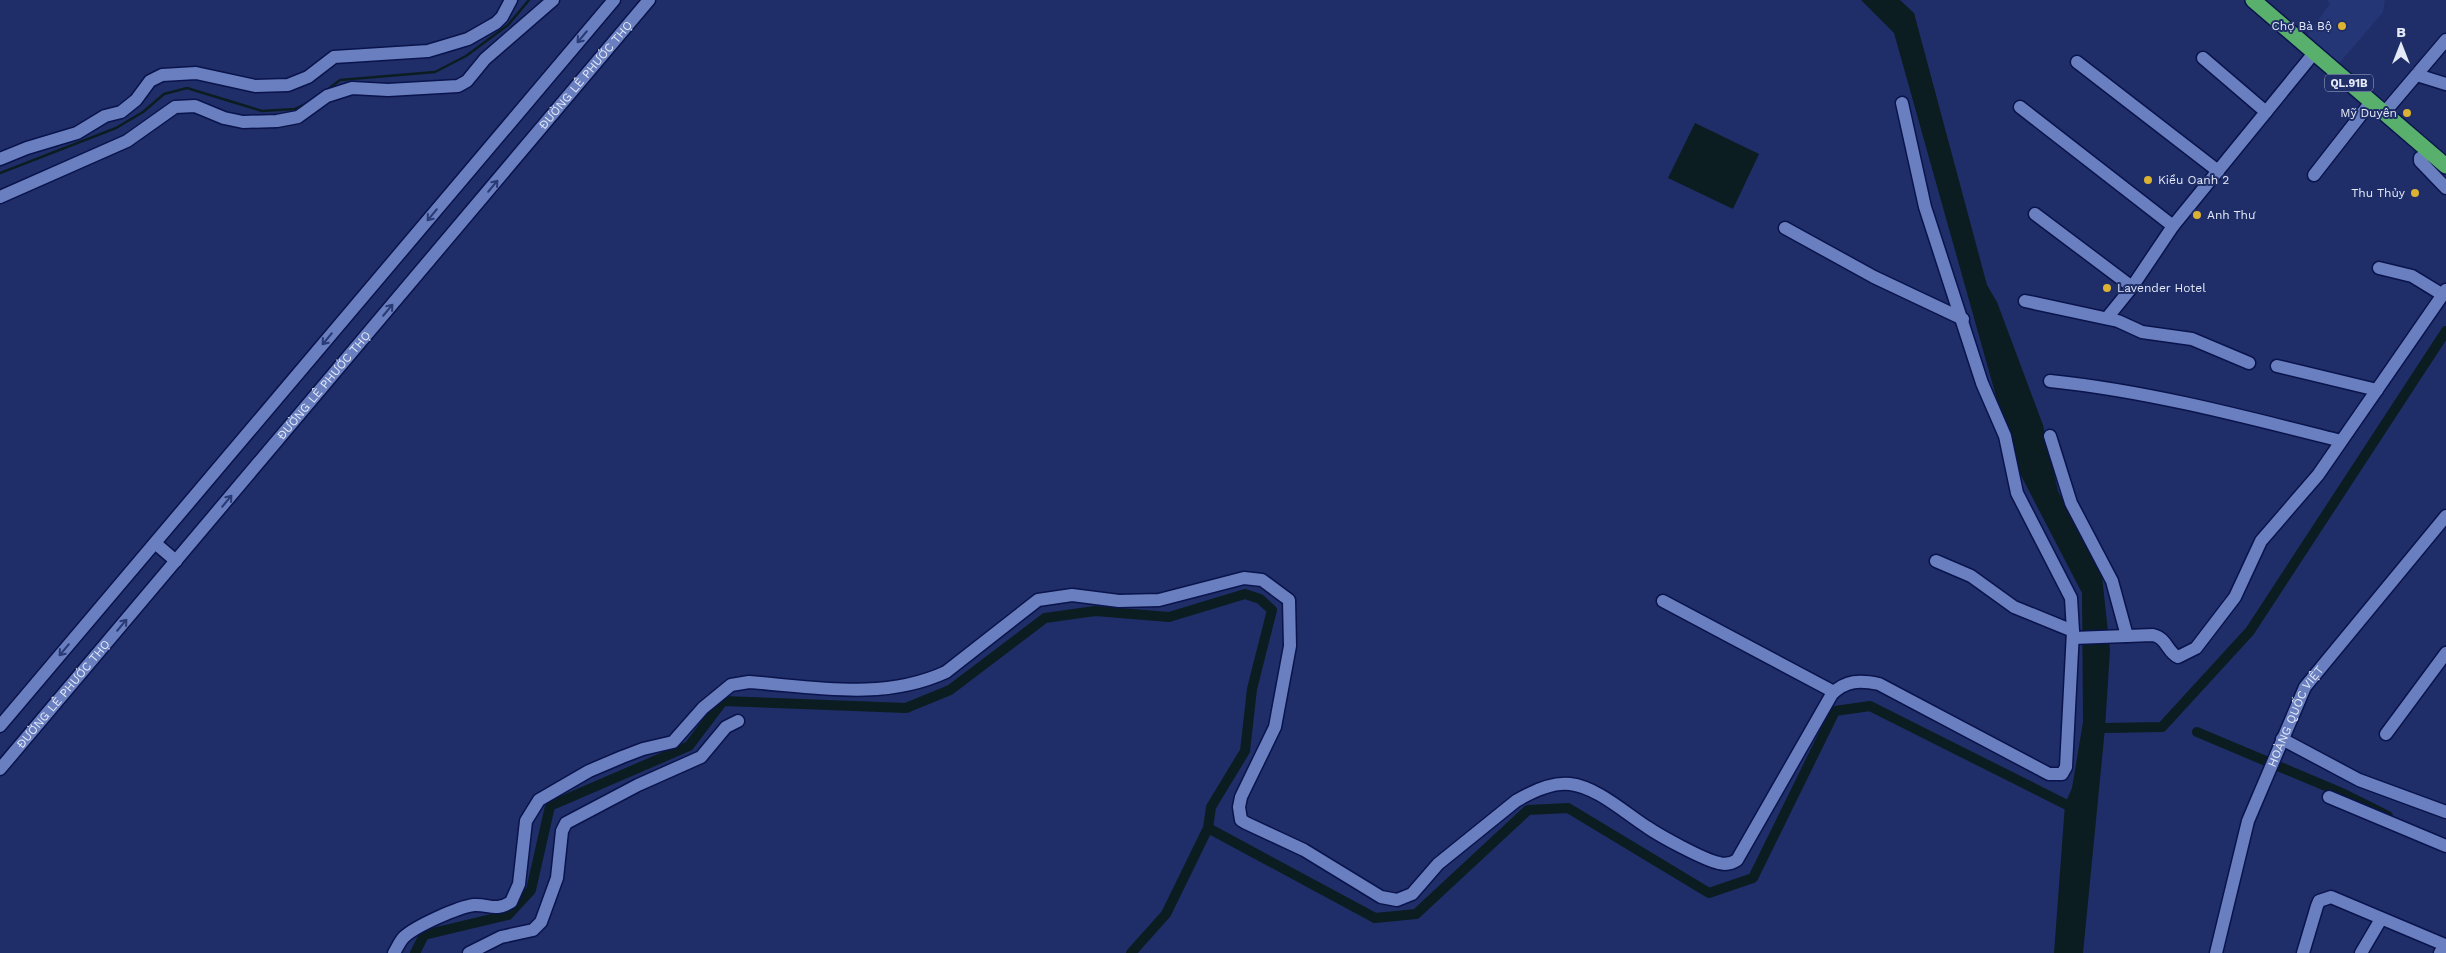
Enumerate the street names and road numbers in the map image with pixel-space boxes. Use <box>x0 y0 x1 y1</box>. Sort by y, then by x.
street label: ĐƯỜNG LÊ PHƯỚC THỌ <box>536 18 635 132</box>
road number: QL.91B <box>2325 75 2373 92</box>
street label: ĐƯỜNG LÊ PHƯỚC THỌ <box>274 328 373 442</box>
street label: ĐƯỜNG LÊ PHƯỚC THỌ <box>13 637 113 751</box>
street label: HOÀNG QUỐC VIỆT <box>2265 663 2327 769</box>

